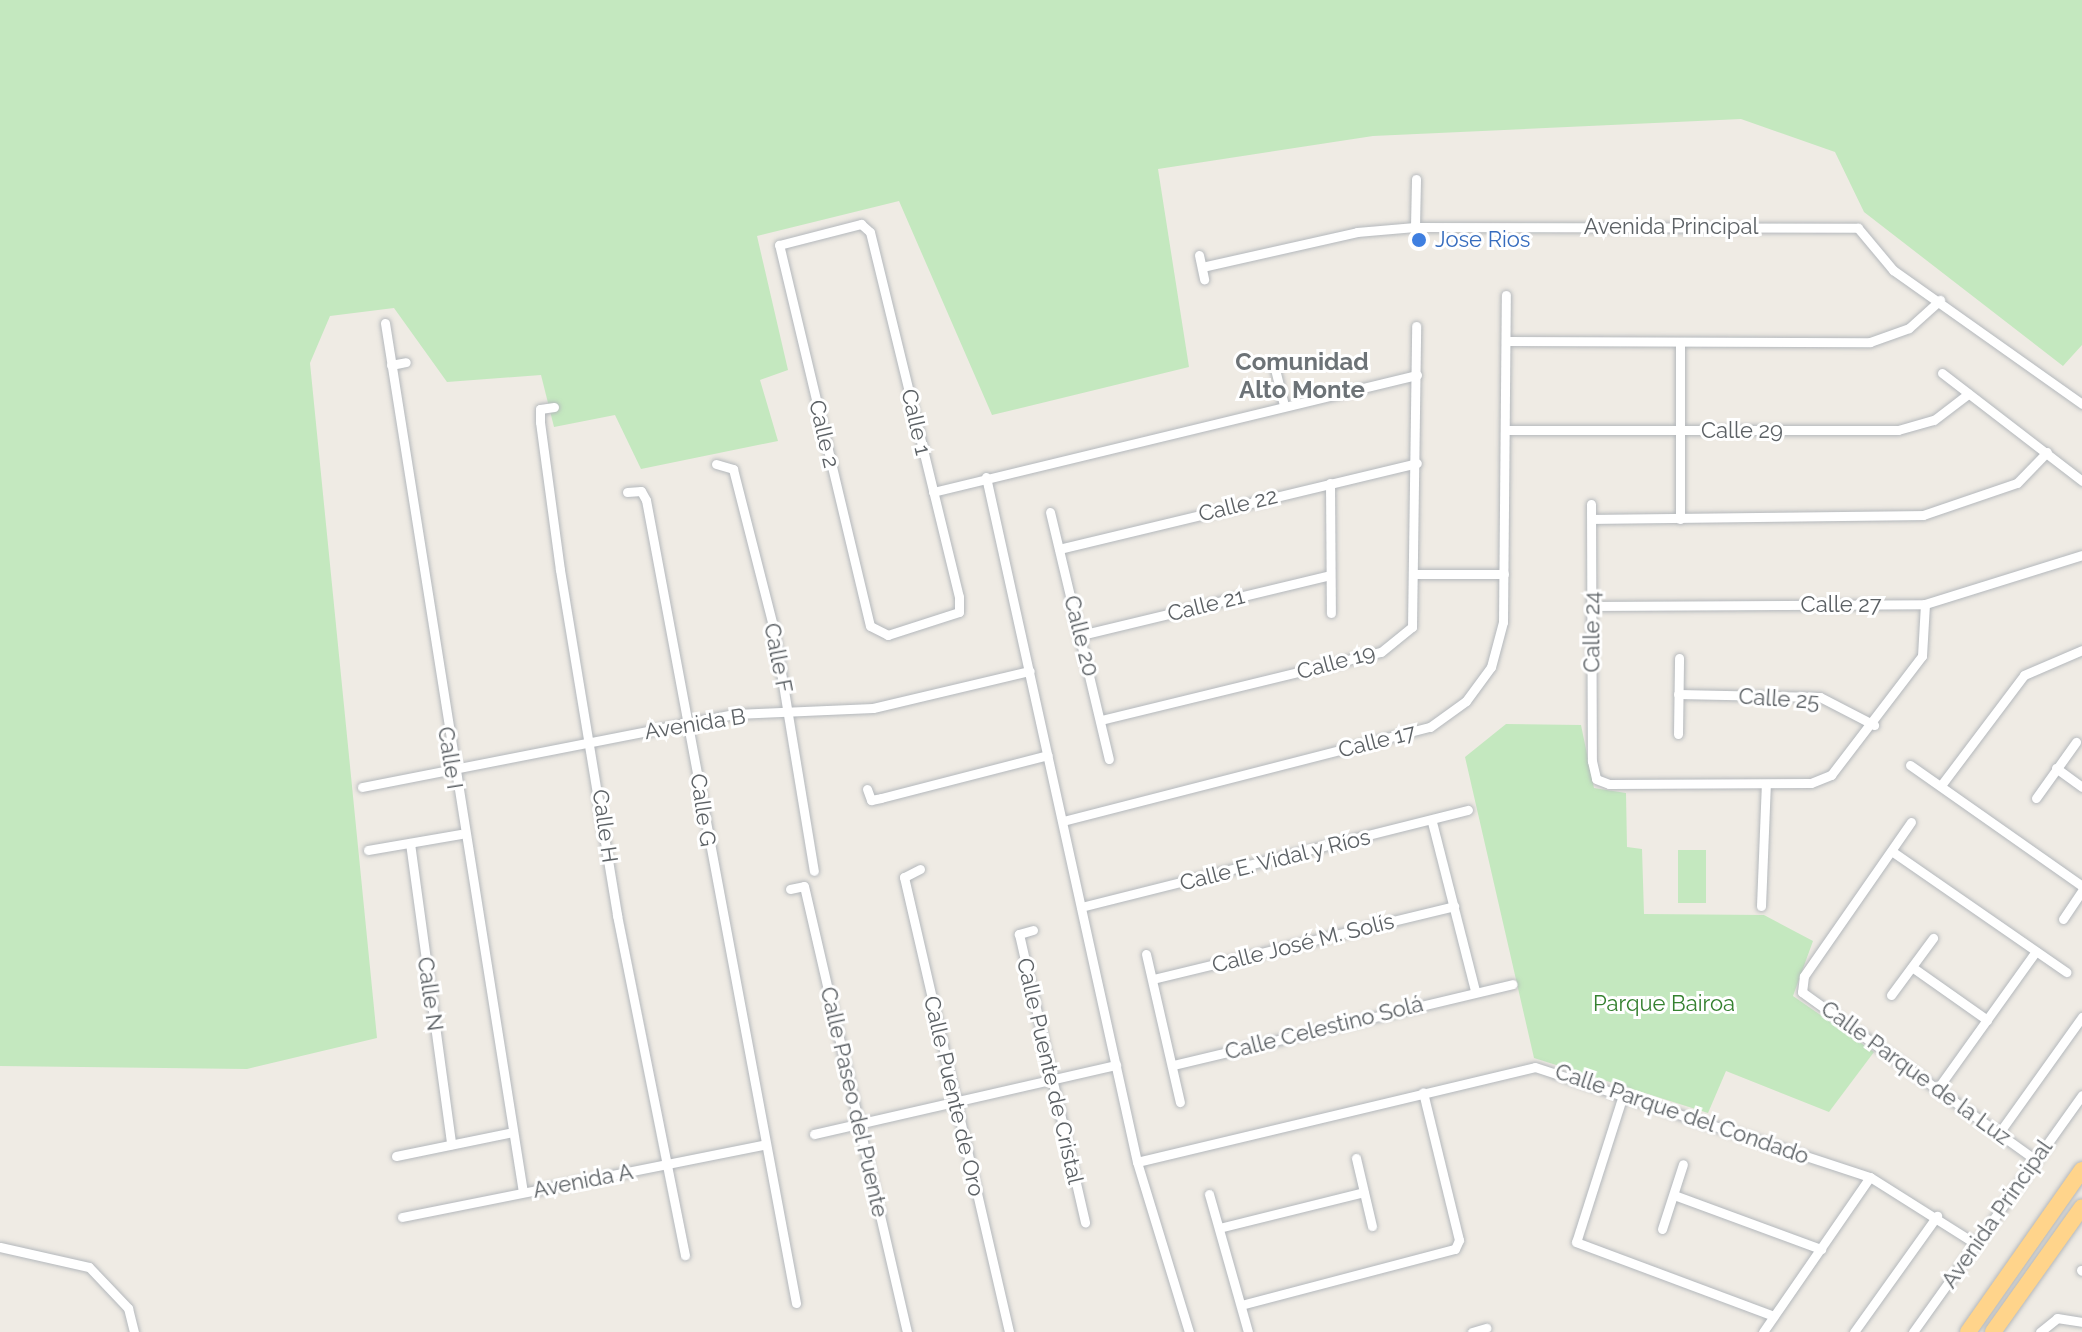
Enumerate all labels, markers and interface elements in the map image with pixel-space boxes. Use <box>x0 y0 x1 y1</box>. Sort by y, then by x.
street label: Avenida Principal <box>1584 214 1758 240</box>
place label: Jose Rios <box>1435 227 1530 253</box>
marker: Jose Rios <box>1410 231 1428 249</box>
district label: Comunidad Alto Monte <box>1235 348 1369 404</box>
street label: Calle 1 <box>896 386 936 458</box>
street label: Calle 2 <box>803 397 845 471</box>
street label: Calle 29 <box>1701 418 1783 444</box>
street label: Calle 22 <box>1196 482 1280 528</box>
street label: Calle 21 <box>1165 583 1247 627</box>
street label: Calle 24 <box>1579 591 1605 673</box>
street label: Calle 27 <box>1801 592 1881 618</box>
street label: Calle 20 <box>1058 593 1104 679</box>
street label: Calle F <box>758 621 798 695</box>
street label: Calle 19 <box>1294 639 1378 685</box>
street label: Calle 25 <box>1738 683 1820 715</box>
street label: Avenida B <box>643 703 747 745</box>
street label: Calle 17 <box>1336 719 1418 763</box>
street label: Calle I <box>432 725 468 791</box>
street label: Calle G <box>685 772 721 848</box>
street label: Calle H <box>587 788 623 864</box>
street label: Calle E. Vidal y Ríos <box>1176 823 1374 897</box>
street label: Calle José M. Solís <box>1209 908 1397 978</box>
street label: Calle N <box>412 955 448 1033</box>
street label: Calle Puente de Cristal <box>1011 955 1089 1187</box>
street label: Calle Paseo del Puente <box>815 984 893 1220</box>
street label: Calle Celestino Solá <box>1222 991 1426 1065</box>
park label: Parque Bairoa <box>1593 991 1735 1017</box>
street label: Calle Puente de Oro <box>918 993 990 1199</box>
street label: Calle Parque de la Luz <box>1816 995 2016 1151</box>
street label: Calle Parque del Condado <box>1551 1058 1813 1170</box>
street label: Avenida Principal <box>1936 1135 2058 1293</box>
street label: Avenida A <box>530 1158 636 1204</box>

